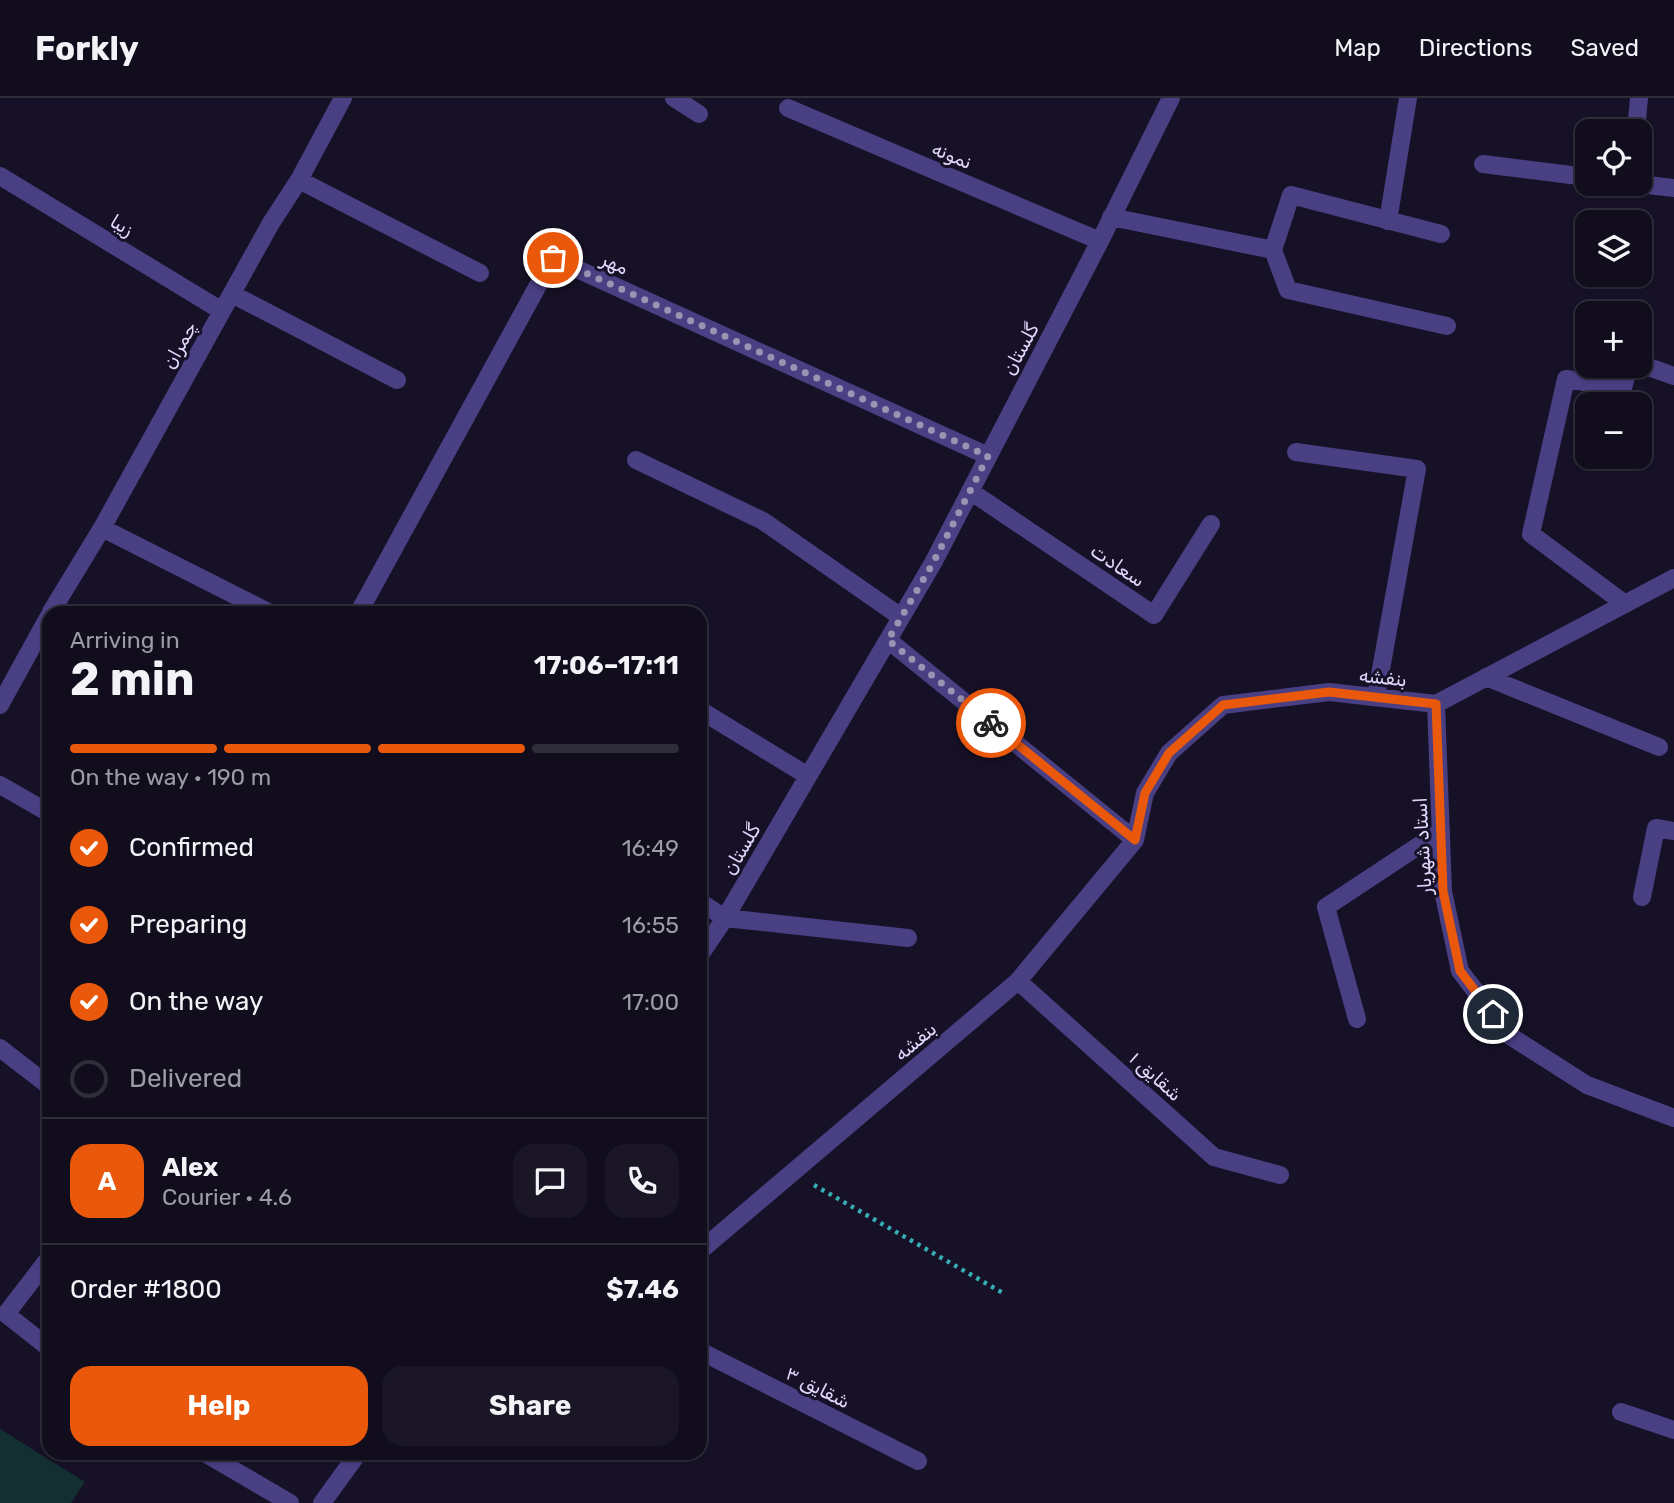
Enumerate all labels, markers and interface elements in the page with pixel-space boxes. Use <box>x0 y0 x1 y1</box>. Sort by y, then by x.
text: Forkly <box>35 29 139 68</box>
text: Map <box>1334 34 1381 62</box>
text: Directions <box>1419 34 1532 62</box>
text: Saved <box>1570 34 1639 62</box>
map controls <box>1575 119 1652 469</box>
button: locate <box>1575 119 1652 196</box>
street label: نمونه <box>928 137 975 174</box>
street label: زیبا <box>106 210 137 241</box>
button: layers <box>1575 210 1652 287</box>
pin <box>523 228 583 288</box>
icon: bag <box>534 239 572 277</box>
street label: مهر <box>597 247 632 280</box>
button: + <box>1575 301 1652 378</box>
street label: چمران <box>157 318 202 373</box>
street label: گلستان <box>997 319 1044 379</box>
button: − <box>1575 392 1652 469</box>
street label: سعادت <box>1086 539 1149 592</box>
text: Arriving in <box>70 626 180 654</box>
text: 17:06–17:11 <box>534 650 679 681</box>
text: 2 min <box>70 652 195 707</box>
street label: بنفشه <box>1358 664 1408 691</box>
courier <box>956 688 1026 758</box>
icon: bike <box>972 704 1010 742</box>
text: On the way · 190 m <box>70 763 271 791</box>
street label: استاد شهریار <box>1408 797 1437 896</box>
street label: گلستان <box>718 819 765 879</box>
icon: check <box>70 829 108 867</box>
text: Confirmed <box>129 832 254 863</box>
text: 16:49 <box>622 834 679 862</box>
icon: check <box>70 906 108 944</box>
text: Preparing <box>129 909 247 940</box>
text: 16:55 <box>622 911 679 939</box>
icon: check <box>70 983 108 1021</box>
pin <box>1463 984 1523 1044</box>
text: On the way <box>129 986 263 1017</box>
text: 17:00 <box>622 988 679 1016</box>
icon: home <box>1474 995 1512 1033</box>
street label: بنفشه <box>890 1017 941 1066</box>
street label: شقایق ۱ <box>1125 1047 1187 1106</box>
text: Delivered <box>129 1063 242 1094</box>
button: chat <box>513 1144 587 1218</box>
button: phone <box>605 1144 679 1218</box>
text: Alex <box>162 1152 218 1183</box>
text: A <box>98 1166 116 1197</box>
text: Courier · 4.6 <box>162 1183 292 1211</box>
text: Order #1800 <box>70 1274 222 1305</box>
text: $7.46 <box>606 1274 679 1305</box>
street label: شقایق ۳ <box>782 1361 854 1413</box>
button: Help <box>70 1366 368 1446</box>
button: Share <box>382 1366 679 1446</box>

